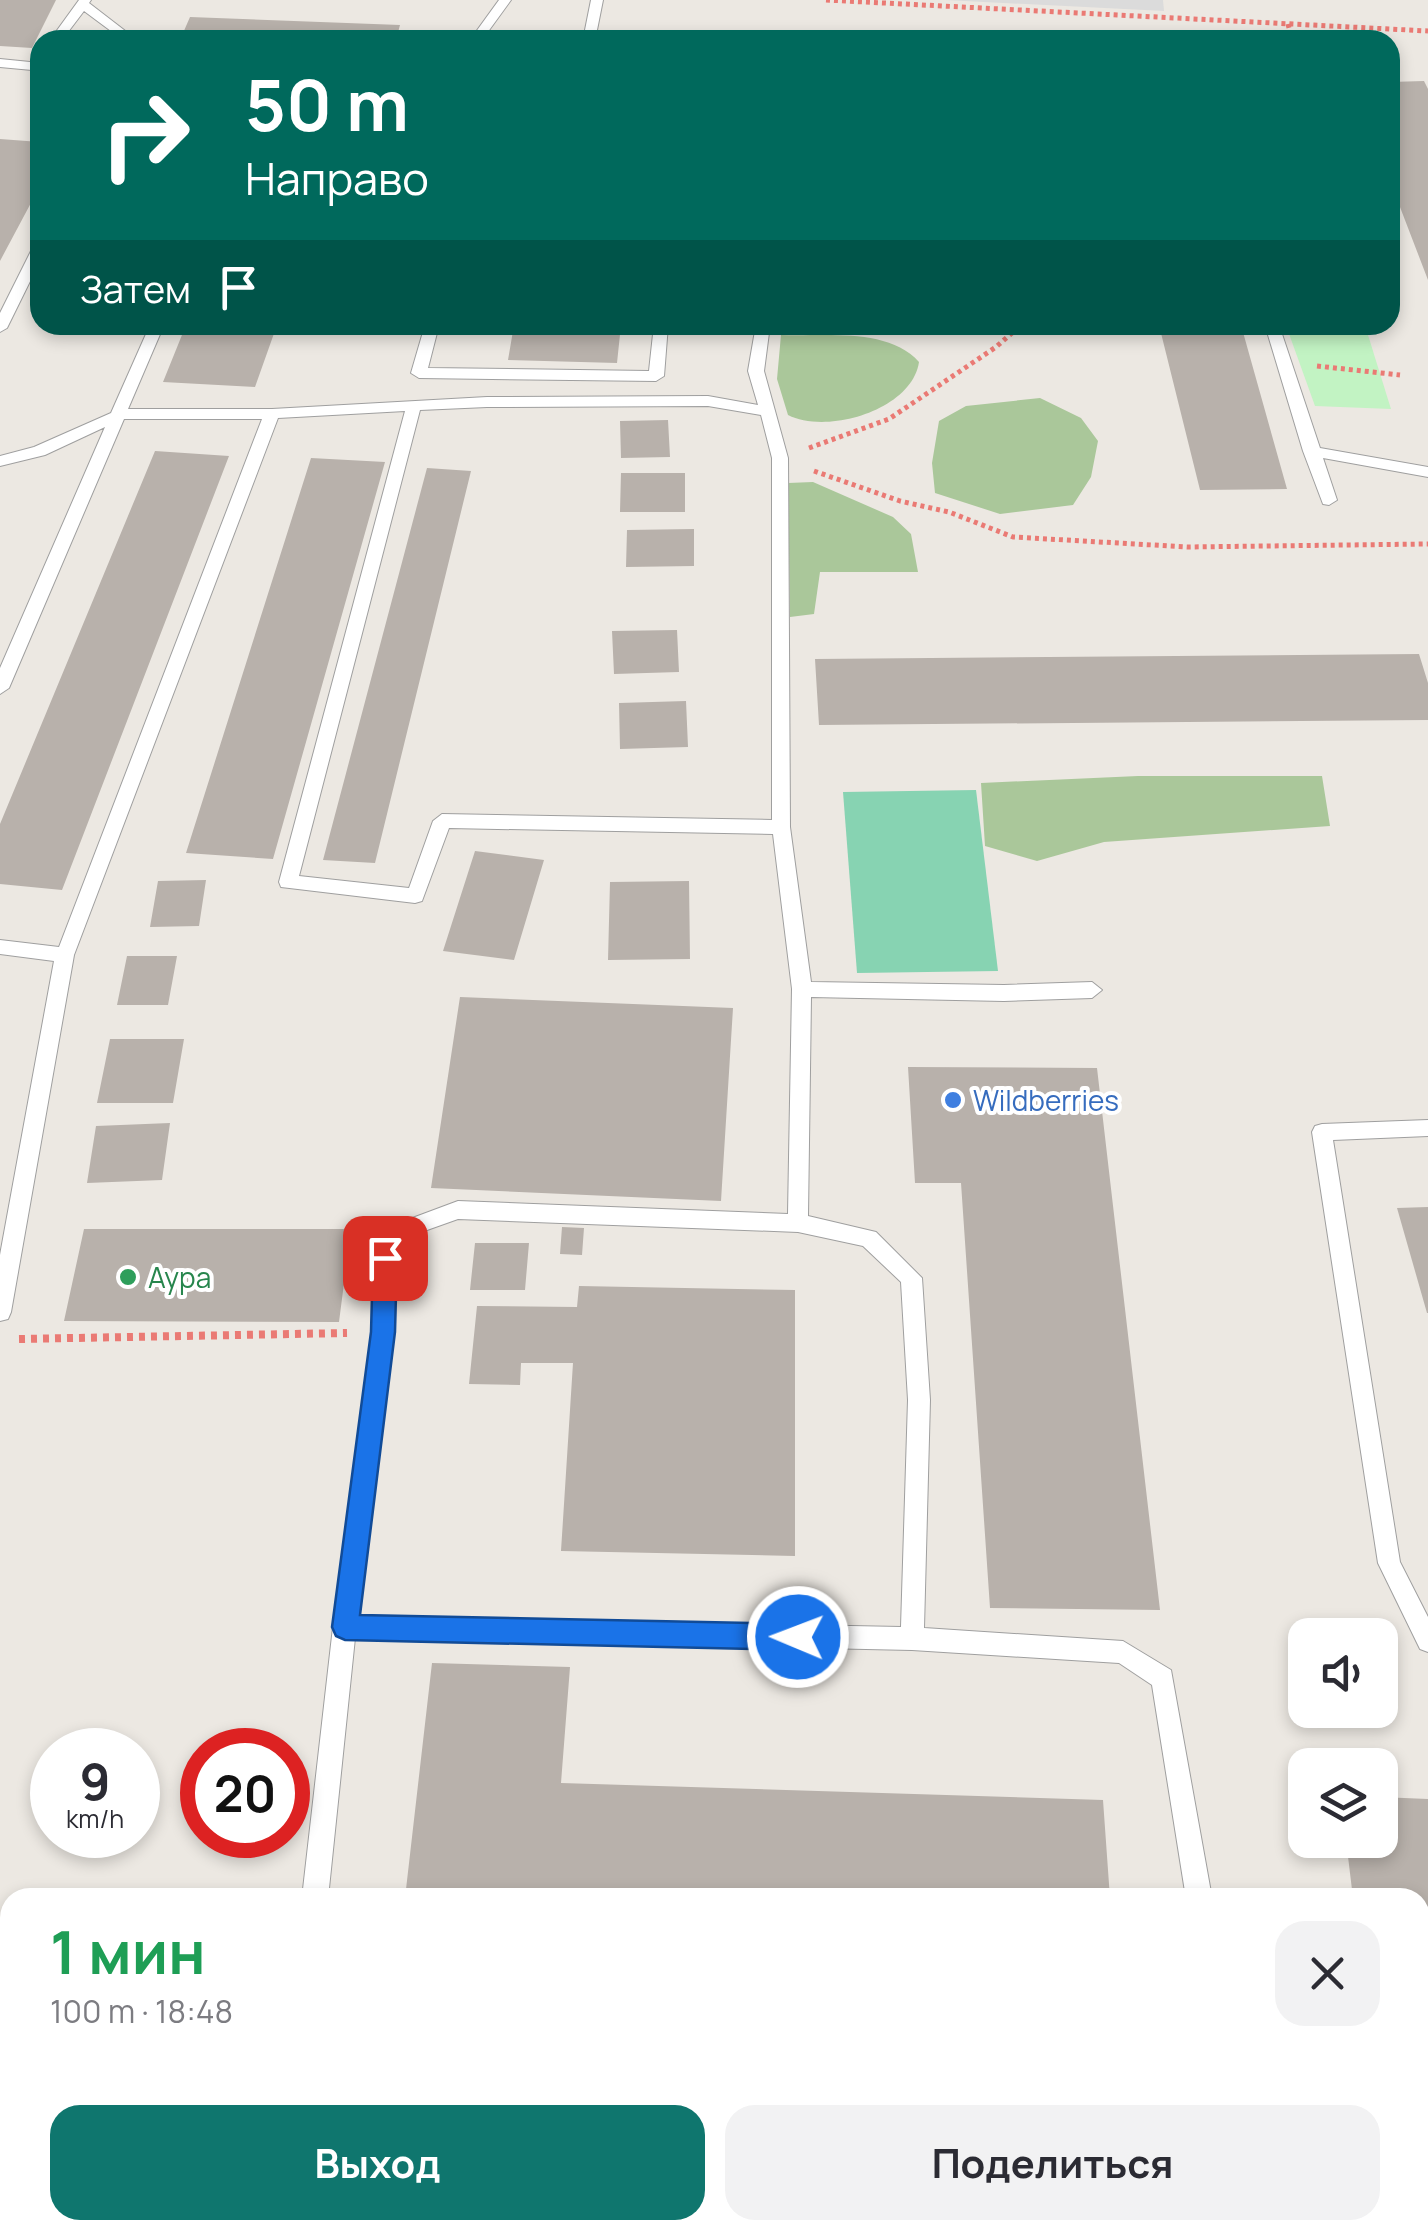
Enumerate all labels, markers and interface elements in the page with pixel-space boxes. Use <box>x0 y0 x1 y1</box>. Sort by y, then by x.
text: 50 m <box>245 56 409 152</box>
icon: right <box>80 70 210 200</box>
text: Направо <box>245 147 429 209</box>
icon: arrive <box>211 260 266 315</box>
text: Затем <box>80 262 191 314</box>
place label: Wildberries <box>973 1081 1119 1119</box>
marker: Wildberries <box>942 1089 964 1111</box>
pin <box>343 1216 428 1301</box>
icon: arrive <box>358 1231 413 1286</box>
place label: Аура <box>148 1258 211 1296</box>
marker: Аура <box>117 1266 139 1288</box>
position arrow <box>746 1585 850 1689</box>
map controls <box>1288 1618 1398 1858</box>
button: sound <box>1288 1618 1398 1728</box>
speed limit sign: 20 <box>180 1728 310 1858</box>
text: 9 <box>79 1747 111 1815</box>
button: layers <box>1288 1748 1398 1858</box>
text: km/h <box>66 1801 124 1836</box>
text: 1 мин <box>50 1910 206 1992</box>
button: close <box>1275 1921 1380 2026</box>
text: 100 m · 18:48 <box>50 1989 233 2033</box>
button: Выход <box>50 2105 705 2220</box>
button: Поделиться <box>725 2105 1380 2220</box>

